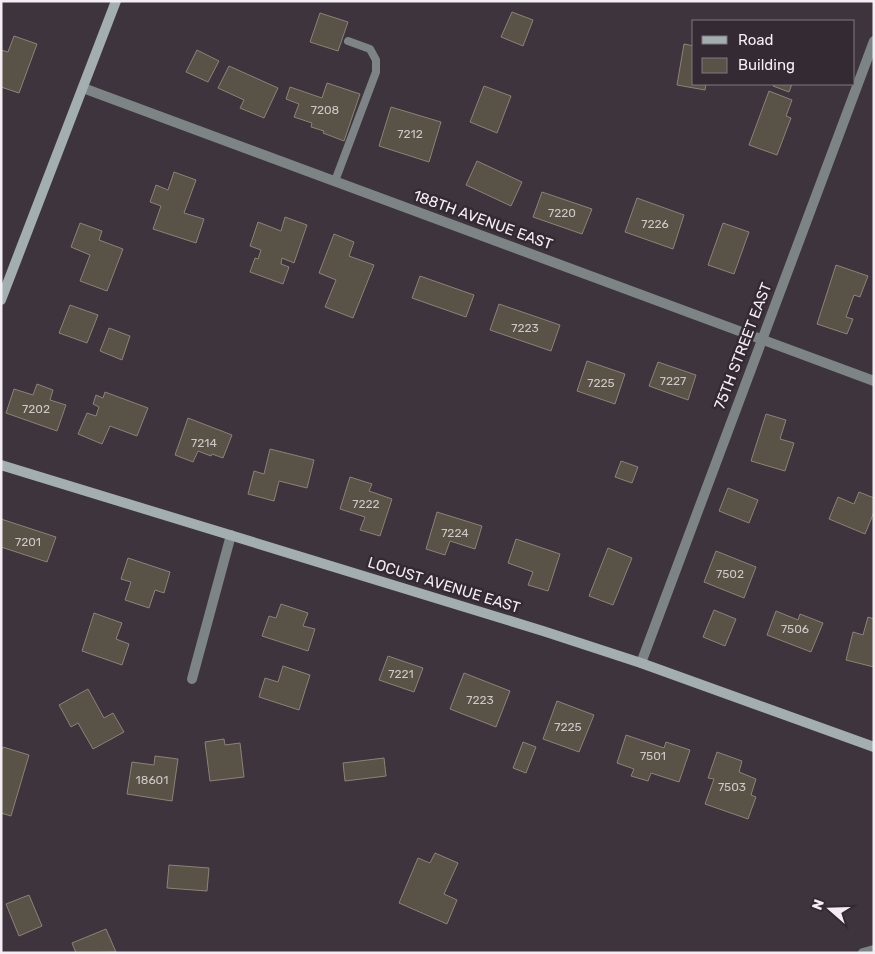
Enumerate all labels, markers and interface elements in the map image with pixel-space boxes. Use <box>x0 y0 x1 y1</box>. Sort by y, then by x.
legend <box>692 20 855 85</box>
text: Road <box>738 31 774 49</box>
text: Building <box>738 56 795 74</box>
house number: 7208 <box>311 103 339 117</box>
house number: 7212 <box>397 127 423 141</box>
street label: 188TH AVENUE EAST <box>411 186 555 254</box>
house number: 7220 <box>548 206 576 220</box>
house number: 7226 <box>641 217 669 231</box>
street label: 75TH STREET EAST <box>711 280 776 412</box>
house number: 7223 <box>511 321 539 335</box>
house number: 7227 <box>660 374 686 388</box>
house number: 7225 <box>587 376 615 390</box>
house number: 7202 <box>22 402 50 416</box>
house number: 7214 <box>191 436 217 450</box>
house number: 7222 <box>352 497 380 511</box>
house number: 7224 <box>441 526 469 540</box>
house number: 7201 <box>15 535 41 549</box>
street label: LOCUST AVENUE EAST <box>366 553 523 617</box>
house number: 7502 <box>716 567 744 581</box>
house number: 7506 <box>781 622 809 636</box>
house number: 7221 <box>388 667 414 681</box>
house number: 7223 <box>466 693 494 707</box>
house number: 7225 <box>554 720 582 734</box>
house number: 7501 <box>640 749 666 763</box>
house number: 18601 <box>136 773 168 787</box>
house number: 7503 <box>718 780 746 794</box>
north arrow <box>805 884 855 934</box>
text: N <box>809 897 828 912</box>

